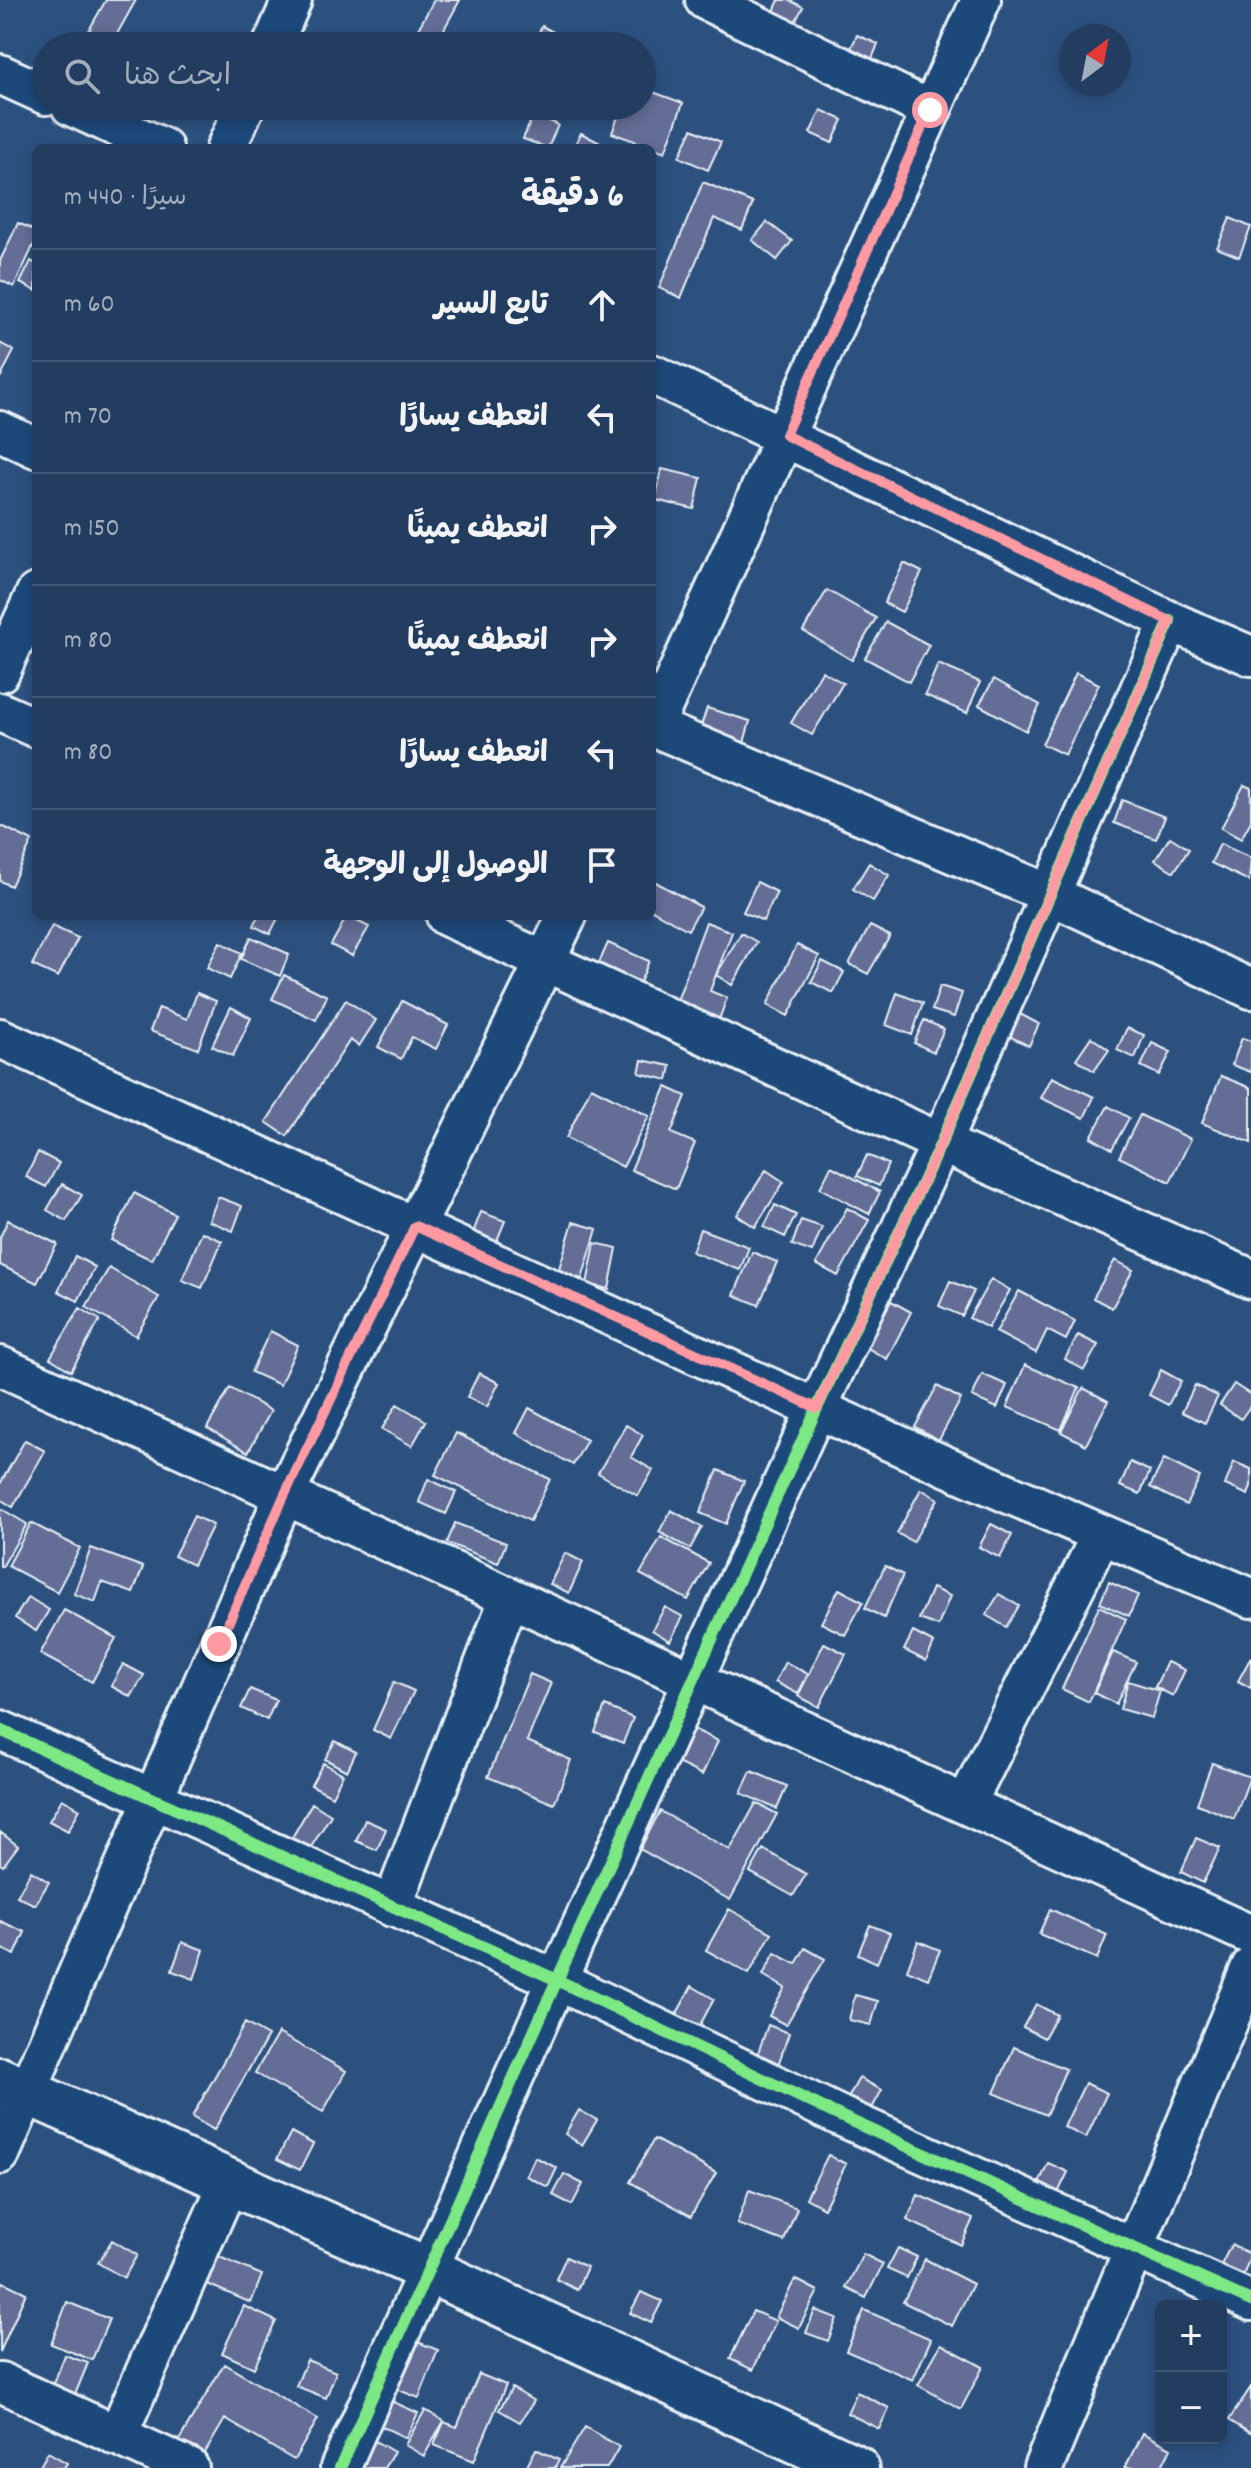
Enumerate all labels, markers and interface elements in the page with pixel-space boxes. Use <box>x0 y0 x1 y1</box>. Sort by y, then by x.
north arrow <box>1059 24 1131 96</box>
search box <box>32 32 656 120</box>
icon: search <box>60 54 104 98</box>
text: ابحث هنا <box>124 57 231 100</box>
route start <box>912 92 948 128</box>
text: 6 دقيقة <box>521 174 624 223</box>
text: سيرًا · 440 m <box>64 180 187 217</box>
icon: ahead <box>580 283 624 327</box>
text: تابع السير <box>434 286 548 329</box>
text: 60 m <box>64 287 115 324</box>
icon: left <box>580 395 624 439</box>
text: انعطف يسارًا <box>399 398 548 441</box>
text: 70 m <box>64 399 112 436</box>
icon: right <box>580 507 624 551</box>
text: انعطف يمينًا <box>407 510 548 553</box>
text: 150 m <box>64 511 120 548</box>
icon: right <box>580 619 624 663</box>
text: انعطف يمينًا <box>407 622 548 665</box>
text: 80 m <box>64 623 112 660</box>
icon: left <box>580 731 624 775</box>
text: انعطف يسارًا <box>399 734 548 777</box>
text: 80 m <box>64 735 112 772</box>
icon: arrive <box>580 843 624 887</box>
text: الوصول إلى الوجهة <box>323 846 548 889</box>
route end <box>201 1626 237 1662</box>
map controls <box>1155 2300 1227 2444</box>
button: + <box>1155 2300 1227 2372</box>
button: − <box>1155 2372 1227 2444</box>

